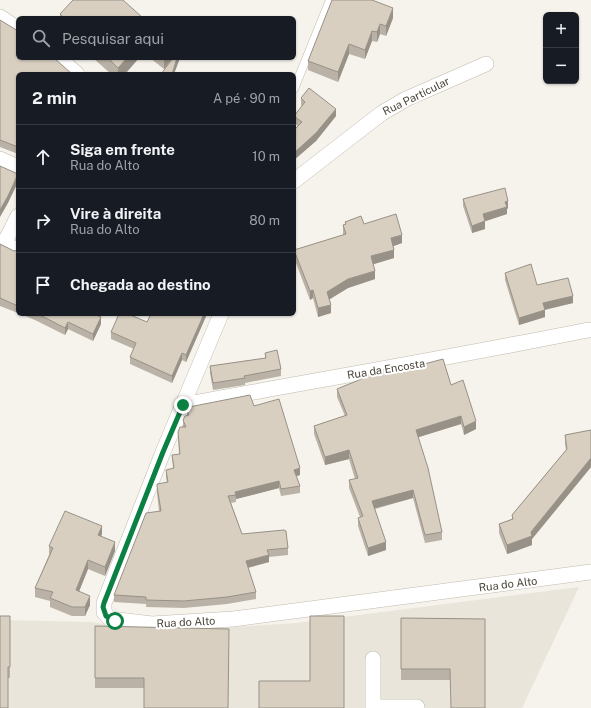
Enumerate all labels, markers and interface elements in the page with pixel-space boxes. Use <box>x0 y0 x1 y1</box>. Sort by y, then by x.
map controls <box>543 12 579 84</box>
button: + <box>543 12 579 48</box>
search box <box>16 16 296 60</box>
icon: search <box>30 27 52 49</box>
text: Pesquisar aqui <box>62 30 164 47</box>
button: − <box>543 48 579 84</box>
street label: Rua Particular <box>381 75 451 117</box>
text: 2 min <box>32 88 77 108</box>
text: A pé · 90 m <box>213 91 280 106</box>
text: Siga em frente <box>70 141 175 158</box>
icon: ahead <box>32 146 54 168</box>
text: 10 m <box>252 149 280 164</box>
text: Rua do Alto <box>70 158 140 173</box>
text: Vire à direita <box>70 205 161 222</box>
icon: right <box>32 210 54 232</box>
text: 80 m <box>249 213 280 228</box>
text: Rua do Alto <box>70 222 140 237</box>
icon: arrive <box>32 274 54 296</box>
text: Chegada ao destino <box>70 276 211 293</box>
street label: Rua da Encosta <box>346 357 426 381</box>
route end <box>174 396 192 414</box>
street label: Rua do Alto <box>478 574 538 594</box>
route start <box>106 612 124 630</box>
street label: Rua do Alto <box>156 614 216 630</box>

